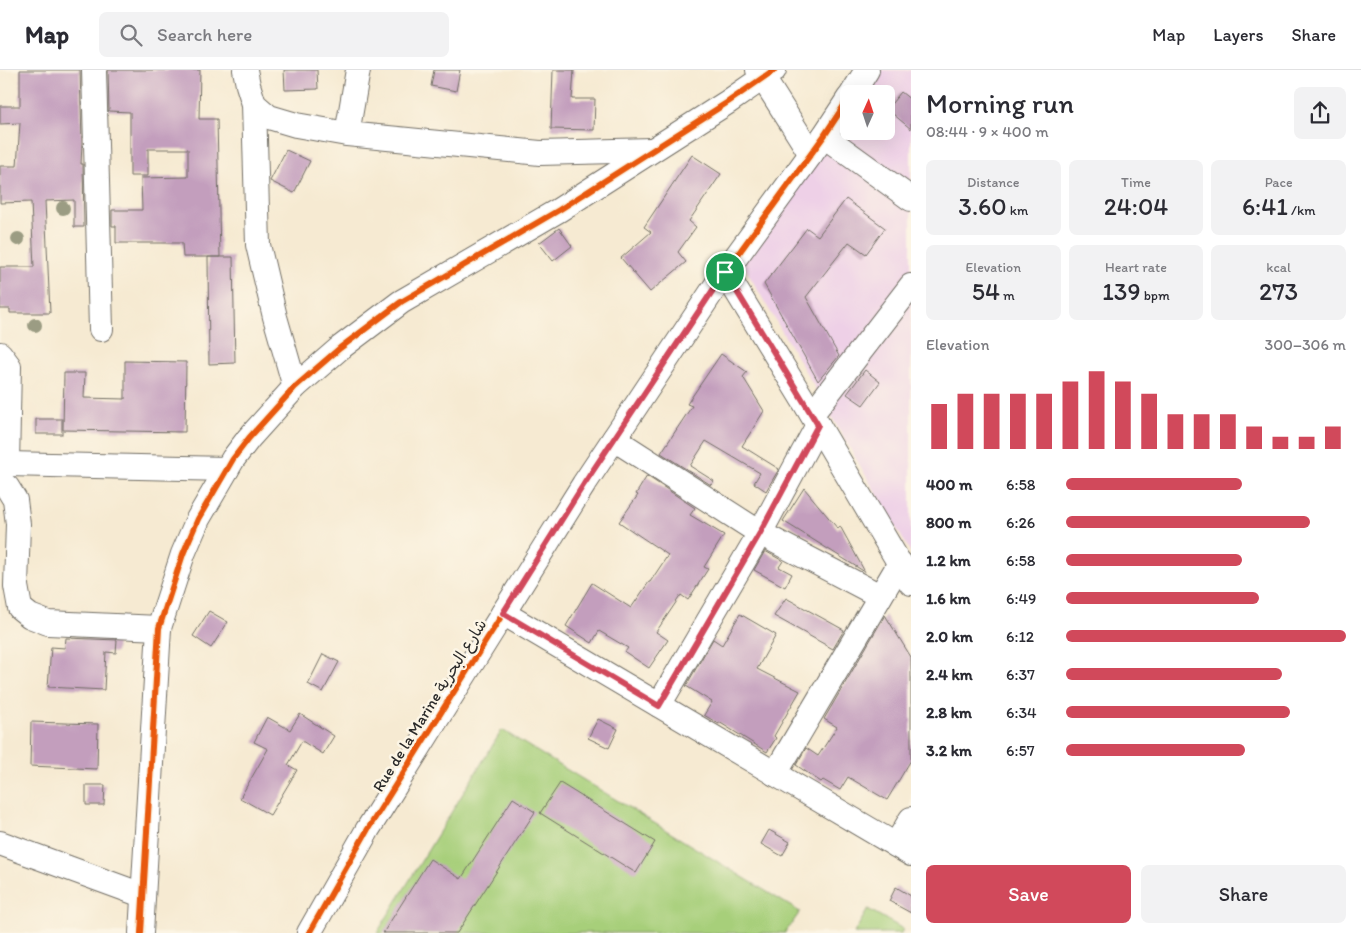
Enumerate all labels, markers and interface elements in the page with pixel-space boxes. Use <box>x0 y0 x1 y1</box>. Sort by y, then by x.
search box <box>99 12 449 57</box>
text: Map <box>25 20 69 49</box>
icon: search <box>117 21 145 49</box>
text: Search here <box>157 23 252 46</box>
text: Map <box>1152 24 1185 46</box>
text: Layers <box>1213 24 1263 46</box>
text: Share <box>1291 24 1336 46</box>
north arrow <box>840 85 895 140</box>
map controls <box>840 85 895 140</box>
text: Morning run <box>926 86 1074 120</box>
button: share <box>1294 87 1346 139</box>
text: 08:44 · 9 × 400 m <box>926 122 1049 141</box>
text: Distance <box>967 174 1020 191</box>
text: Time <box>1121 174 1151 191</box>
text: Pace <box>1265 174 1293 191</box>
text: 3.60 <box>958 191 1007 221</box>
text: 24:04 <box>1104 191 1168 221</box>
text: 6:41 <box>1242 191 1288 221</box>
text: km <box>1007 202 1028 219</box>
text: /km <box>1288 202 1315 219</box>
pin <box>704 251 746 293</box>
icon: arrive <box>711 258 739 286</box>
text: Elevation <box>966 259 1021 276</box>
text: Heart rate <box>1105 259 1167 276</box>
text: kcal <box>1266 259 1291 276</box>
text: 54 <box>972 276 1000 306</box>
text: 139 <box>1102 276 1141 306</box>
text: 273 <box>1259 276 1298 306</box>
text: m <box>1000 287 1015 304</box>
text: bpm <box>1141 287 1170 304</box>
text: Elevation <box>926 335 990 354</box>
text: 300–306 m <box>1265 335 1346 354</box>
text: 400 m <box>926 475 972 494</box>
text: 6:58 <box>1006 475 1036 494</box>
text: 800 m <box>926 513 972 532</box>
text: 6:26 <box>1006 513 1035 532</box>
text: 1.2 km <box>926 551 971 570</box>
text: 6:58 <box>1006 551 1036 570</box>
text: 1.6 km <box>926 589 971 608</box>
text: 6:49 <box>1006 589 1036 608</box>
street label: Rue de la Marine شارع البحرية <box>368 616 492 796</box>
text: 2.0 km <box>926 627 973 646</box>
text: 6:12 <box>1006 627 1034 646</box>
text: 2.4 km <box>926 665 973 684</box>
text: 6:37 <box>1006 665 1035 684</box>
text: 2.8 km <box>926 703 972 722</box>
text: 6:34 <box>1006 703 1037 722</box>
text: 3.2 km <box>926 741 972 760</box>
text: 6:57 <box>1006 741 1035 760</box>
button: Save <box>926 865 1131 923</box>
button: Share <box>1141 865 1346 923</box>

